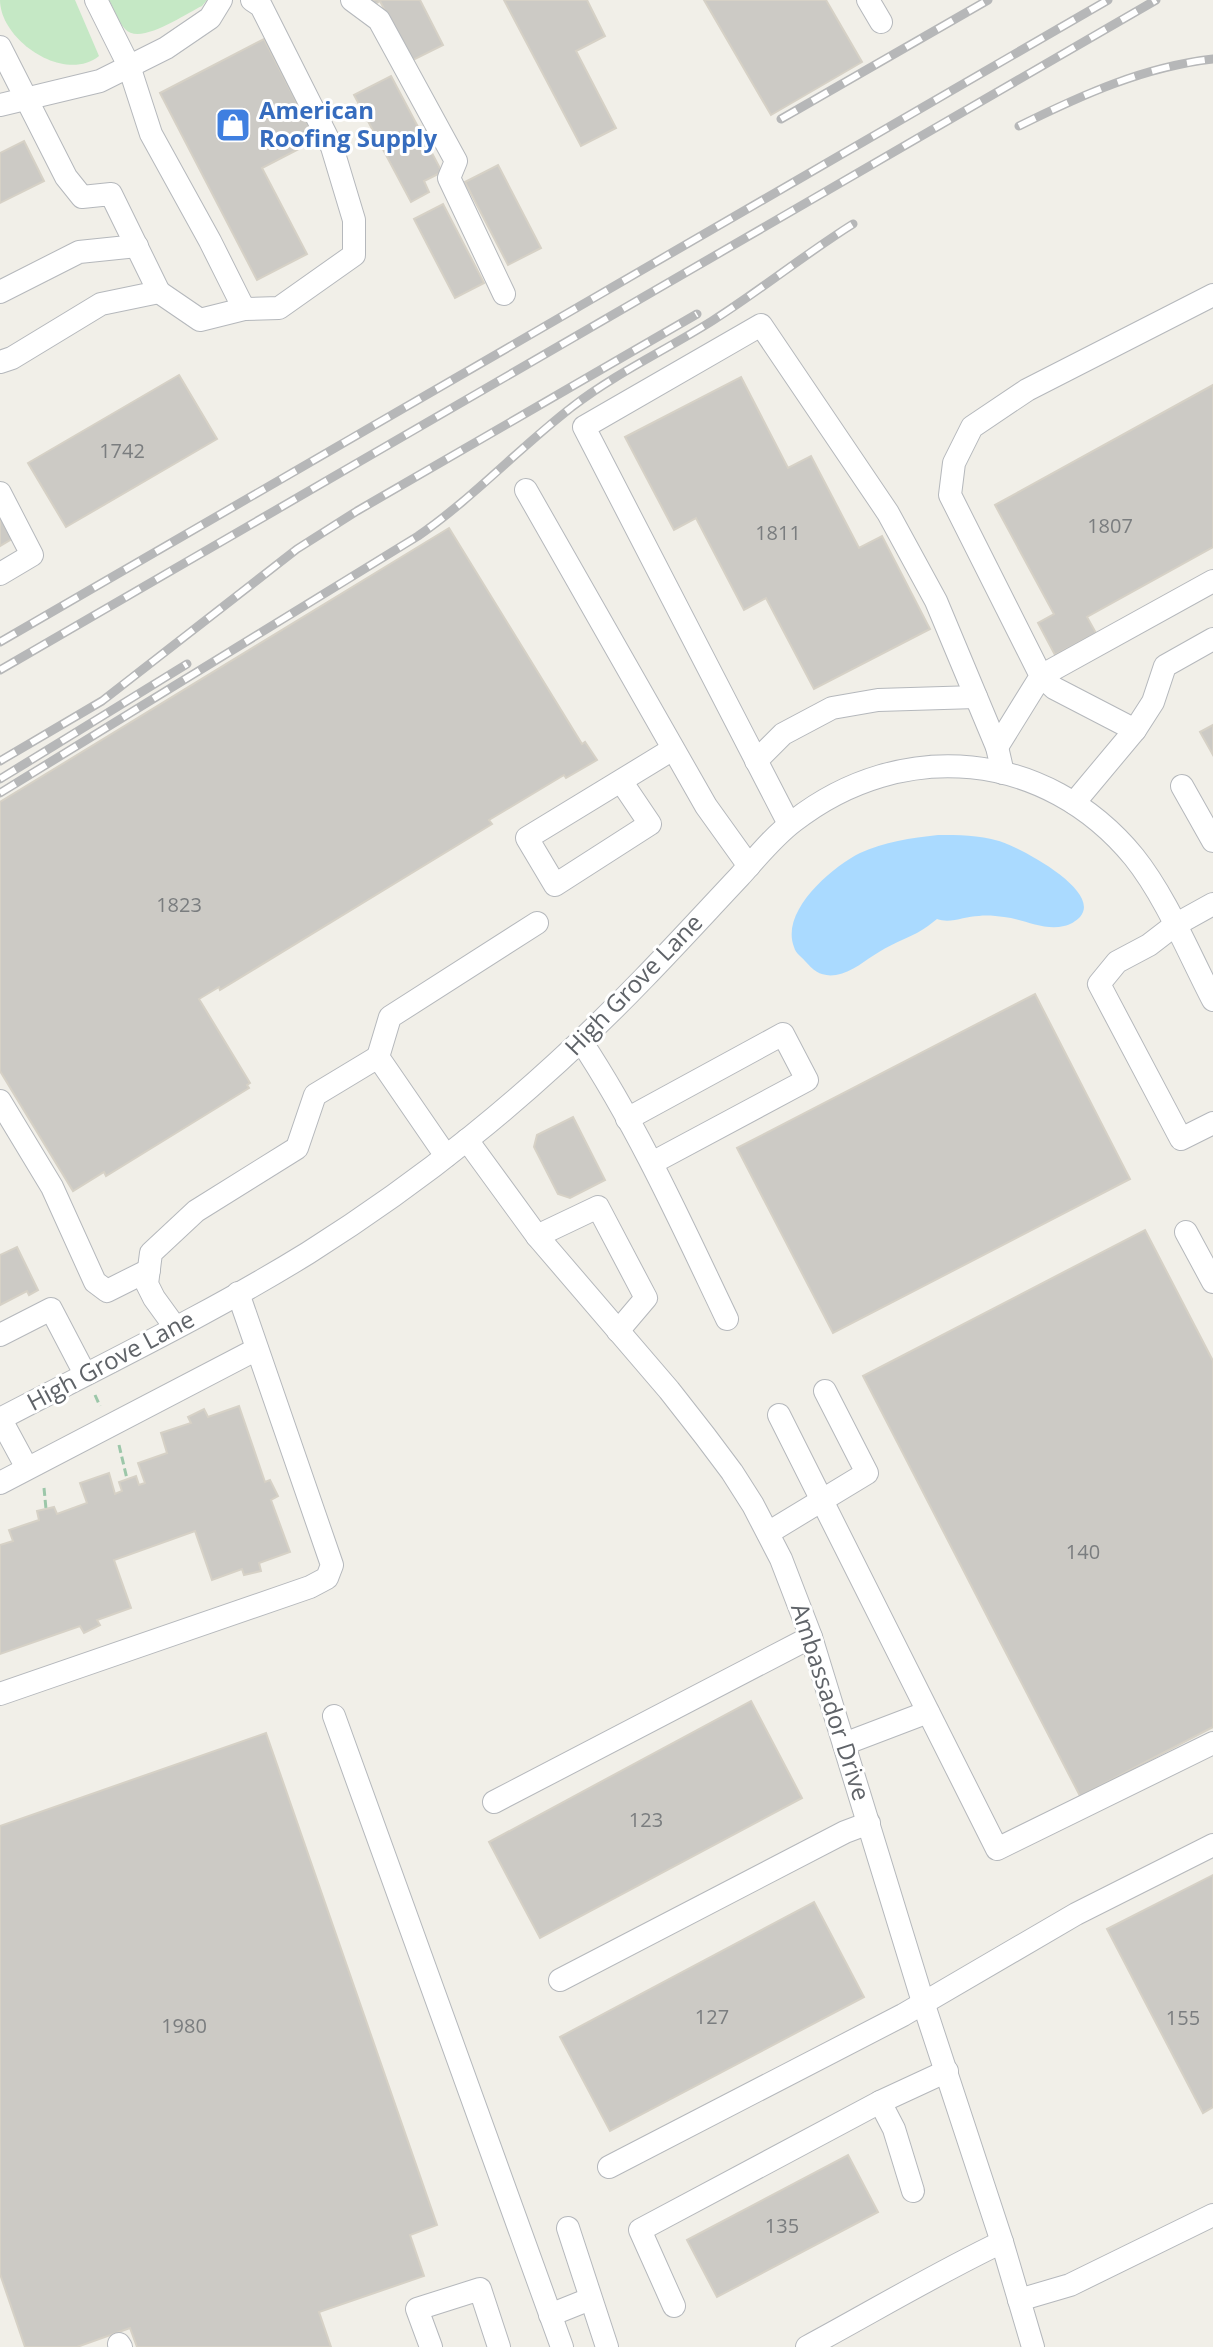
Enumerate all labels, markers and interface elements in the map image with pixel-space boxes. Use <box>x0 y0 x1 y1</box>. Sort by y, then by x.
place label: American Roofing Supply <box>259 93 437 154</box>
shop icon: American Roofing Supply <box>214 106 252 144</box>
house number: 1742 <box>99 437 145 464</box>
house number: 1807 <box>1087 512 1133 539</box>
house number: 1811 <box>755 519 801 546</box>
house number: 1823 <box>156 891 202 918</box>
street label: High Grove Lane <box>557 906 709 1062</box>
street label: High Grove Lane <box>21 1302 200 1418</box>
house number: 140 <box>1066 1538 1100 1565</box>
street label: Ambassador Drive <box>784 1599 879 1804</box>
house number: 123 <box>629 1806 663 1833</box>
house number: 127 <box>695 2003 729 2030</box>
house number: 155 <box>1166 2004 1200 2031</box>
house number: 1980 <box>161 2012 207 2039</box>
house number: 135 <box>765 2212 799 2239</box>

